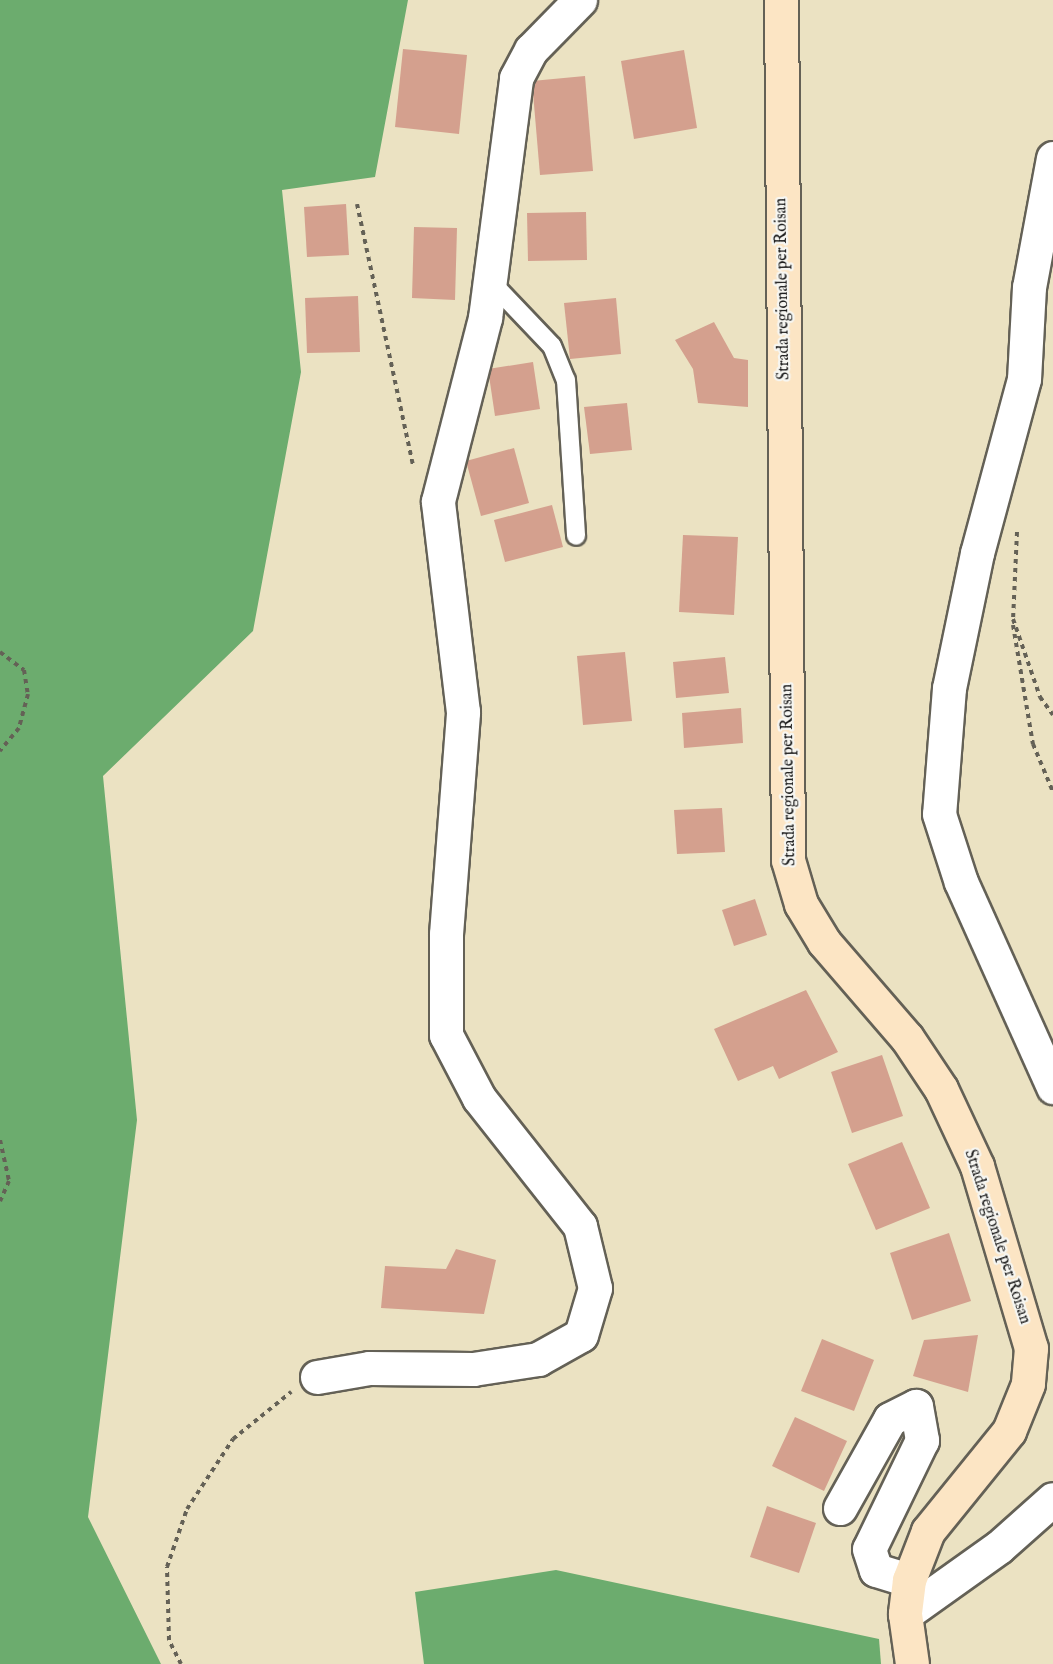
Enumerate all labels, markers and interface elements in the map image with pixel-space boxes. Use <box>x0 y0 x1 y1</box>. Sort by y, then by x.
street label: Strada regionale per Roisan <box>772 198 794 380</box>
street label: Strada regionale per Roisan <box>778 684 800 866</box>
street label: Strada regionale per Roisan <box>960 1147 1034 1327</box>

